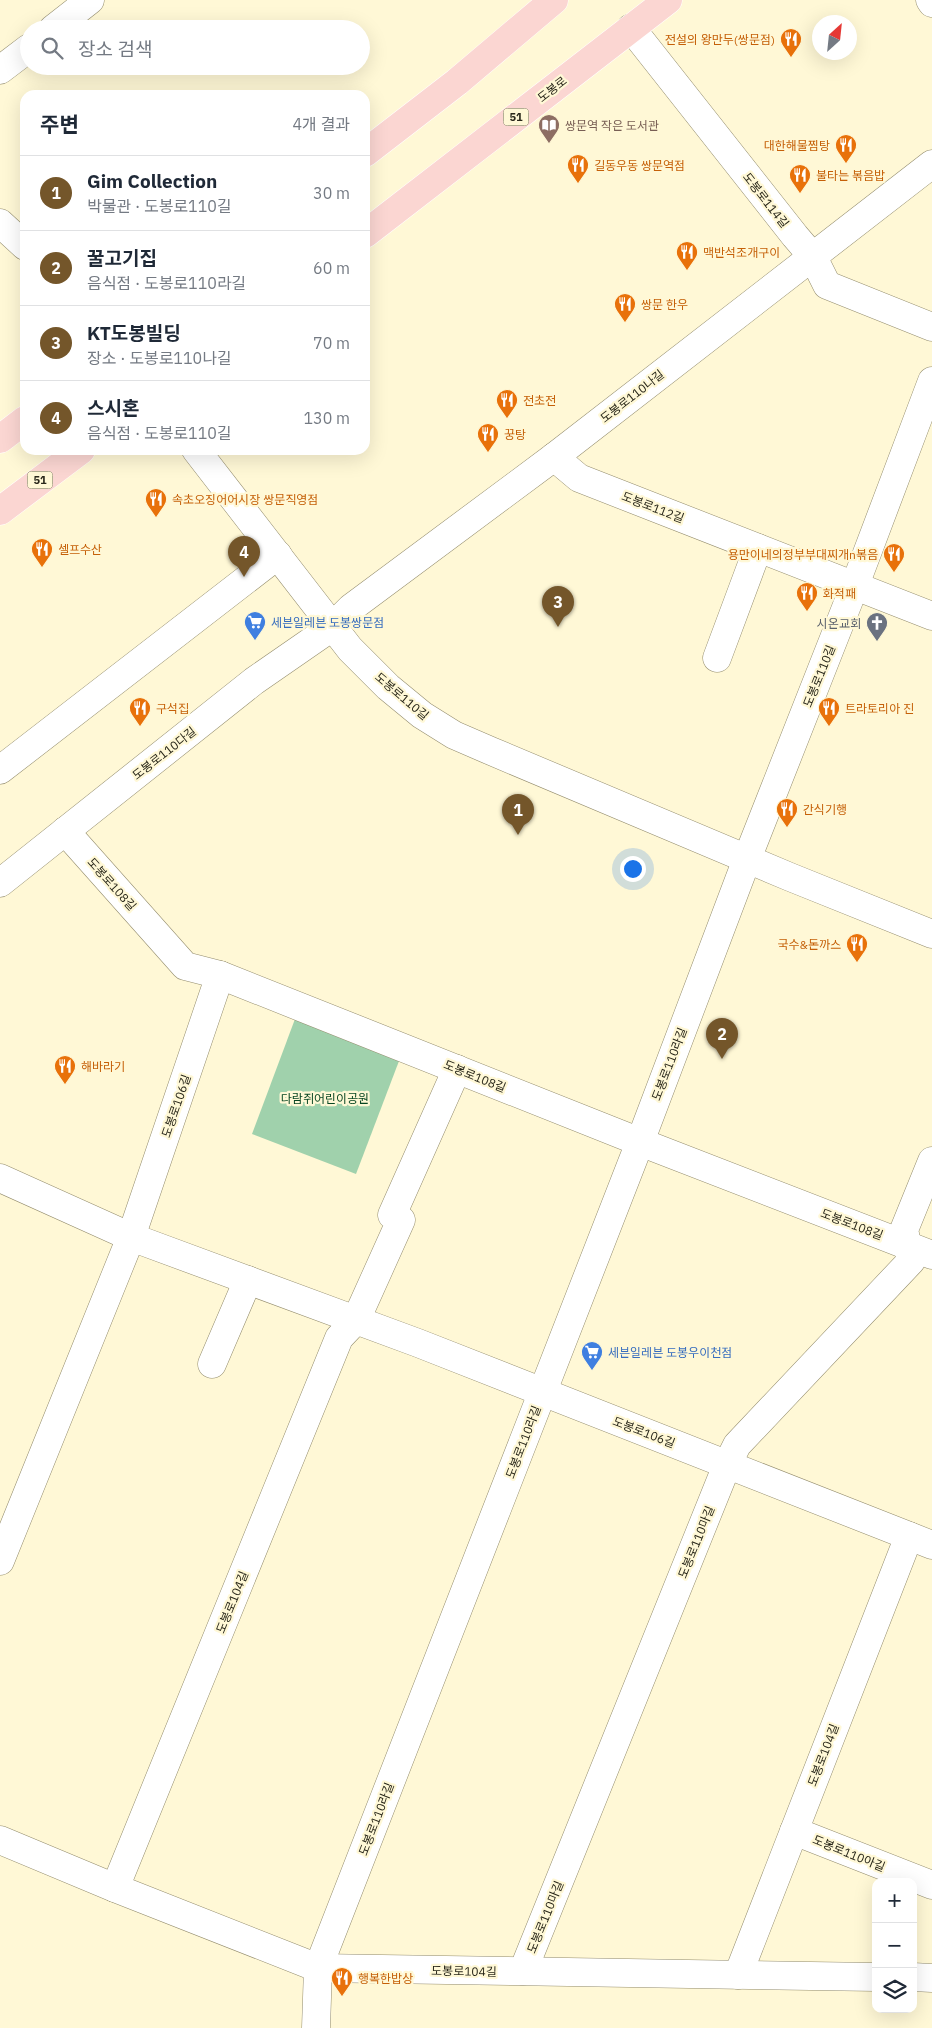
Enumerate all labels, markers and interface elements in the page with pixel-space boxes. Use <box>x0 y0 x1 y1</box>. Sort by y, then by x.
north arrow <box>812 15 857 60</box>
search box <box>20 20 370 75</box>
restaurant icon: 전설의 왕만두(쌍문점) <box>779 27 803 58</box>
place label: 전설의 왕만두(쌍문점) <box>665 32 775 47</box>
icon: search <box>38 34 66 62</box>
text: 장소 검색 <box>78 37 152 61</box>
street label: 도봉로 <box>534 73 570 105</box>
road number: 51 <box>504 108 528 125</box>
text: 주변 <box>40 110 79 138</box>
library icon: 쌍문역 작은 도서관 <box>537 113 561 144</box>
text: 4개 결과 <box>292 114 350 134</box>
place label: 쌍문역 작은 도서관 <box>565 118 659 133</box>
restaurant icon: 대한해물찜탕 <box>834 133 858 164</box>
place label: 대한해물찜탕 <box>764 138 830 153</box>
restaurant icon: 길동우동 쌍문역점 <box>566 153 590 184</box>
place label: 길동우동 쌍문역점 <box>594 158 685 173</box>
restaurant icon: 불타는 볶음밥 <box>788 163 812 194</box>
place label: 불타는 볶음밥 <box>816 168 885 183</box>
text: Gim Collection <box>87 169 217 193</box>
street label: 도봉로114길 <box>740 169 792 231</box>
text: 1 <box>51 183 61 203</box>
text: 30 m <box>313 183 350 203</box>
text: 박물관 · 도봉로110길 <box>87 196 232 216</box>
restaurant icon: 맥반석조개구이 <box>675 240 699 271</box>
place label: 맥반석조개구이 <box>703 245 780 260</box>
text: 꿀고기집 <box>87 246 157 270</box>
text: 2 <box>51 258 61 278</box>
text: 60 m <box>313 258 350 278</box>
text: 음식점 · 도봉로110라길 <box>87 273 246 293</box>
restaurant icon: 쌍문 한우 <box>613 292 637 323</box>
place label: 쌍문 한우 <box>641 297 688 312</box>
text: KT도봉빌딩 <box>87 321 181 345</box>
text: 3 <box>51 333 61 353</box>
text: 70 m <box>313 333 350 353</box>
text: 장소 · 도봉로110나길 <box>87 348 232 368</box>
street label: 도봉로110나길 <box>597 366 667 426</box>
restaurant icon: 전초전 <box>495 388 519 419</box>
place label: 전초전 <box>523 393 556 408</box>
text: 스시혼 <box>87 396 139 420</box>
text: 4 <box>51 408 61 428</box>
text: 130 m <box>303 408 350 428</box>
restaurant icon: 꿍탕 <box>476 422 500 453</box>
text: 음식점 · 도봉로110길 <box>87 423 232 443</box>
place label: 꿍탕 <box>504 427 526 442</box>
road number: 51 <box>28 472 52 488</box>
restaurant icon: 속초오징어어시장 쌍문직영점 <box>144 487 168 518</box>
street label: 도봉로112길 <box>620 488 686 526</box>
place label: 속초오징어어시장 쌍문직영점 <box>172 492 318 507</box>
pin: 4 <box>228 536 260 577</box>
restaurant icon: 셀프수산 <box>30 537 54 568</box>
place label: 셀프수산 <box>58 542 102 557</box>
restaurant icon: 용만이네의정부부대찌개n볶음 <box>882 542 906 573</box>
place label: 용만이네의정부부대찌개n볶음 <box>728 547 878 562</box>
restaurant icon: 화적패 <box>795 581 819 612</box>
pin: 3 <box>542 586 574 627</box>
place label: 화적패 <box>823 586 856 601</box>
supermarket icon: 세븐일레븐 도봉쌍문점 <box>243 610 267 641</box>
church icon: 시온교회 <box>865 611 889 642</box>
place label: 세븐일레븐 도봉쌍문점 <box>271 615 384 630</box>
place label: 시온교회 <box>817 616 861 631</box>
street label: 도봉로110길 <box>800 643 838 709</box>
street label: 도봉로110길 <box>372 669 432 723</box>
restaurant icon: 구석집 <box>128 696 152 727</box>
restaurant icon: 트라토리아 진 <box>817 696 841 727</box>
place label: 구석집 <box>156 701 189 716</box>
place label: 트라토리아 진 <box>845 701 914 716</box>
street label: 도봉로110다길 <box>129 723 199 783</box>
pin: 1 <box>502 794 534 835</box>
restaurant icon: 간식기행 <box>775 797 799 828</box>
place label: 간식기행 <box>803 802 847 817</box>
street label: 도봉로108길 <box>84 855 140 913</box>
your location <box>620 856 646 882</box>
restaurant icon: 국수&돈까스 <box>845 932 869 963</box>
place label: 국수&돈까스 <box>777 937 841 952</box>
pin: 2 <box>706 1018 738 1059</box>
street label: 도봉로110라길 <box>648 1025 690 1103</box>
restaurant icon: 해바라기 <box>53 1054 77 1085</box>
street label: 도봉로108길 <box>442 1057 508 1095</box>
place label: 해바라기 <box>81 1059 125 1074</box>
street label: 도봉로106길 <box>158 1072 194 1140</box>
park label: 다람쥐어린이공원 <box>281 1091 369 1106</box>
street label: 도봉로108길 <box>819 1205 885 1243</box>
supermarket icon: 세븐일레븐 도봉우이천점 <box>580 1340 604 1371</box>
place label: 세븐일레븐 도봉우이천점 <box>608 1345 732 1360</box>
street label: 도봉로110라길 <box>502 1403 544 1481</box>
street label: 도봉로106길 <box>611 1413 677 1451</box>
street label: 도봉로110마길 <box>675 1504 717 1580</box>
street label: 도봉로104길 <box>213 1569 251 1635</box>
street label: 도봉로104길 <box>804 1722 842 1788</box>
street label: 도봉로110라길 <box>355 1780 397 1858</box>
street label: 도봉로110아길 <box>811 1832 887 1874</box>
map controls <box>872 1878 917 2013</box>
button: + <box>872 1878 917 1923</box>
street label: 도봉로110마길 <box>524 1879 566 1955</box>
button: − <box>872 1923 917 1968</box>
street label: 도봉로104길 <box>431 1963 497 1979</box>
restaurant icon: 행복한밥상 <box>330 1966 354 1997</box>
button: layers <box>872 1968 917 2013</box>
place label: 행복한밥상 <box>358 1971 413 1986</box>

